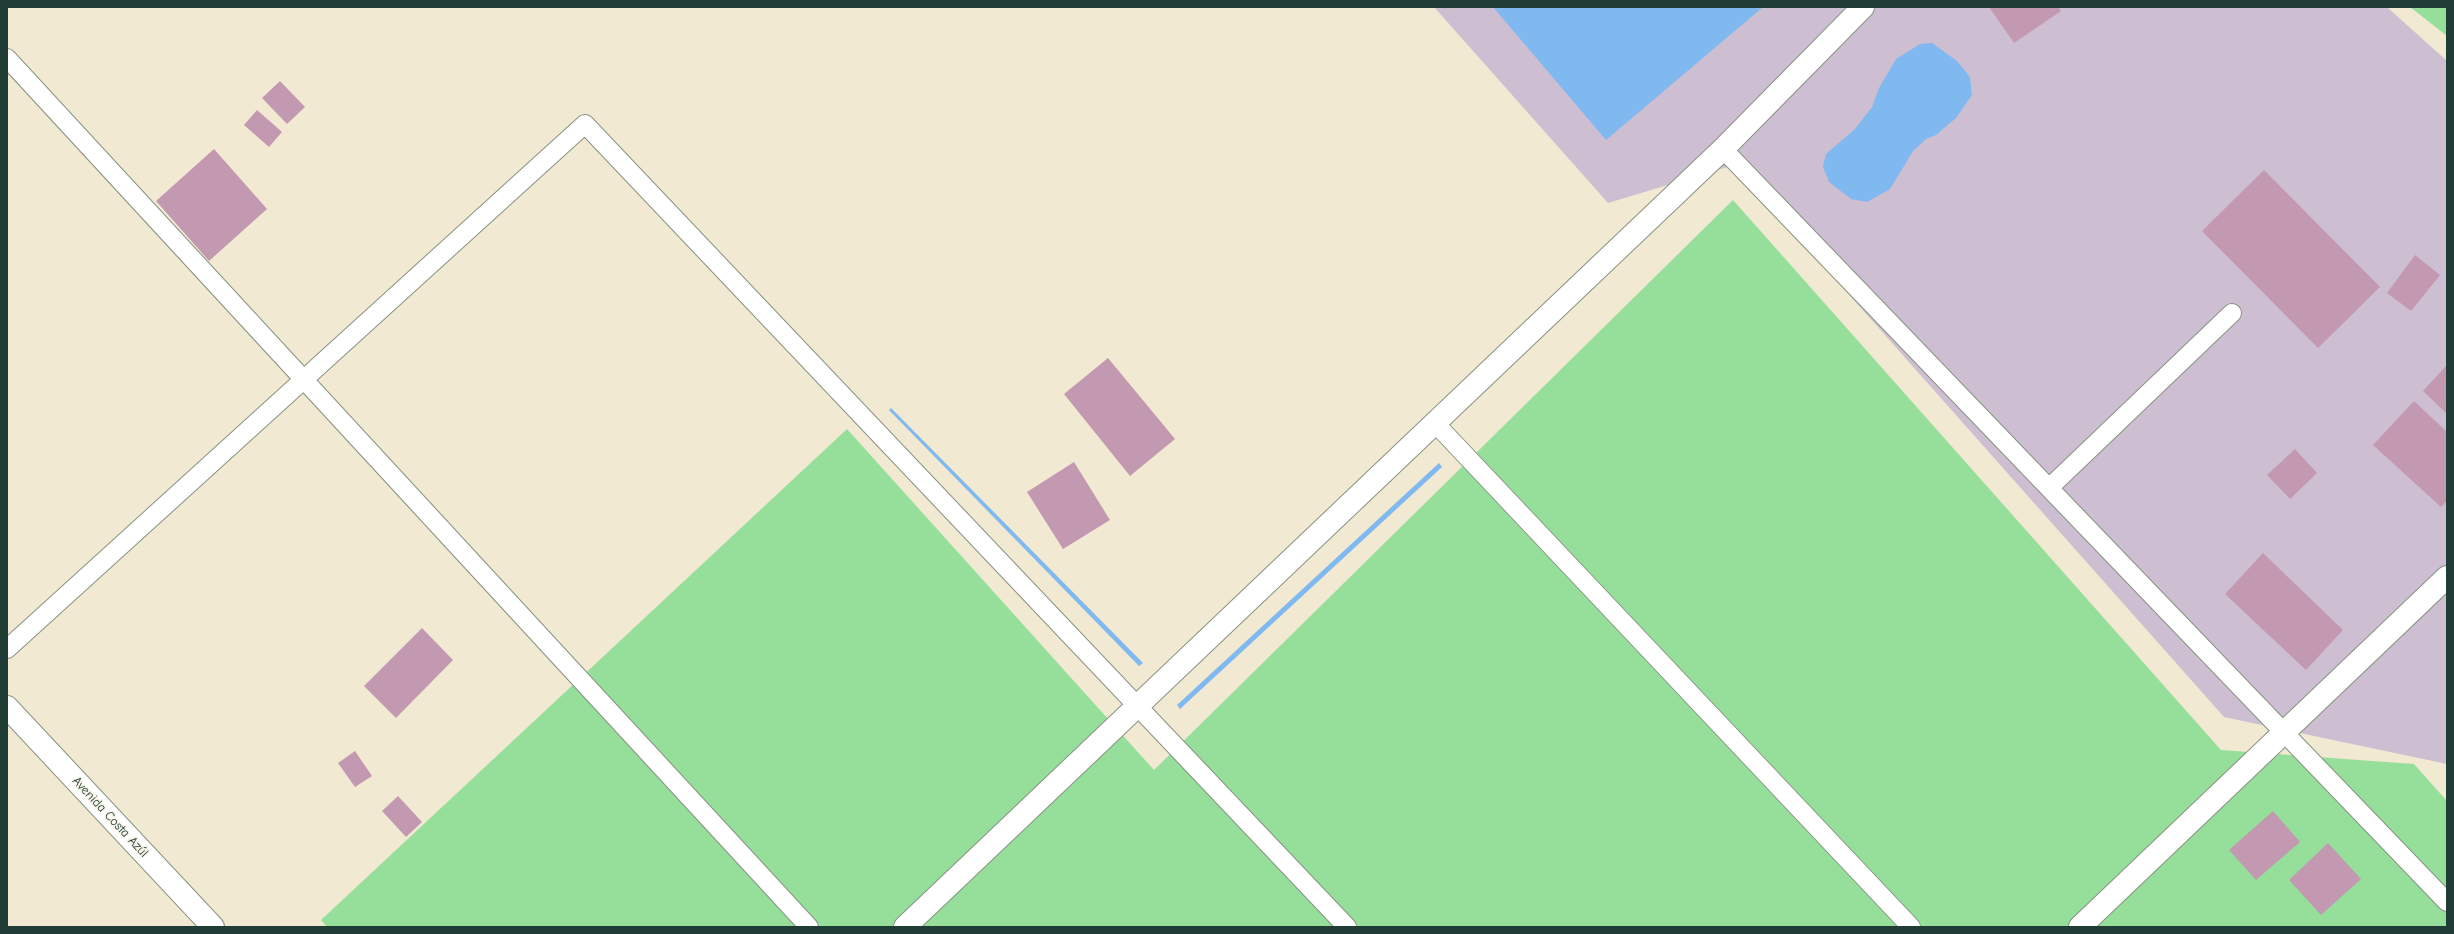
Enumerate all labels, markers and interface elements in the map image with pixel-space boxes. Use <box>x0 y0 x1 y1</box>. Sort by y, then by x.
street label: Avenida Costa Azúl <box>69 773 151 861</box>

